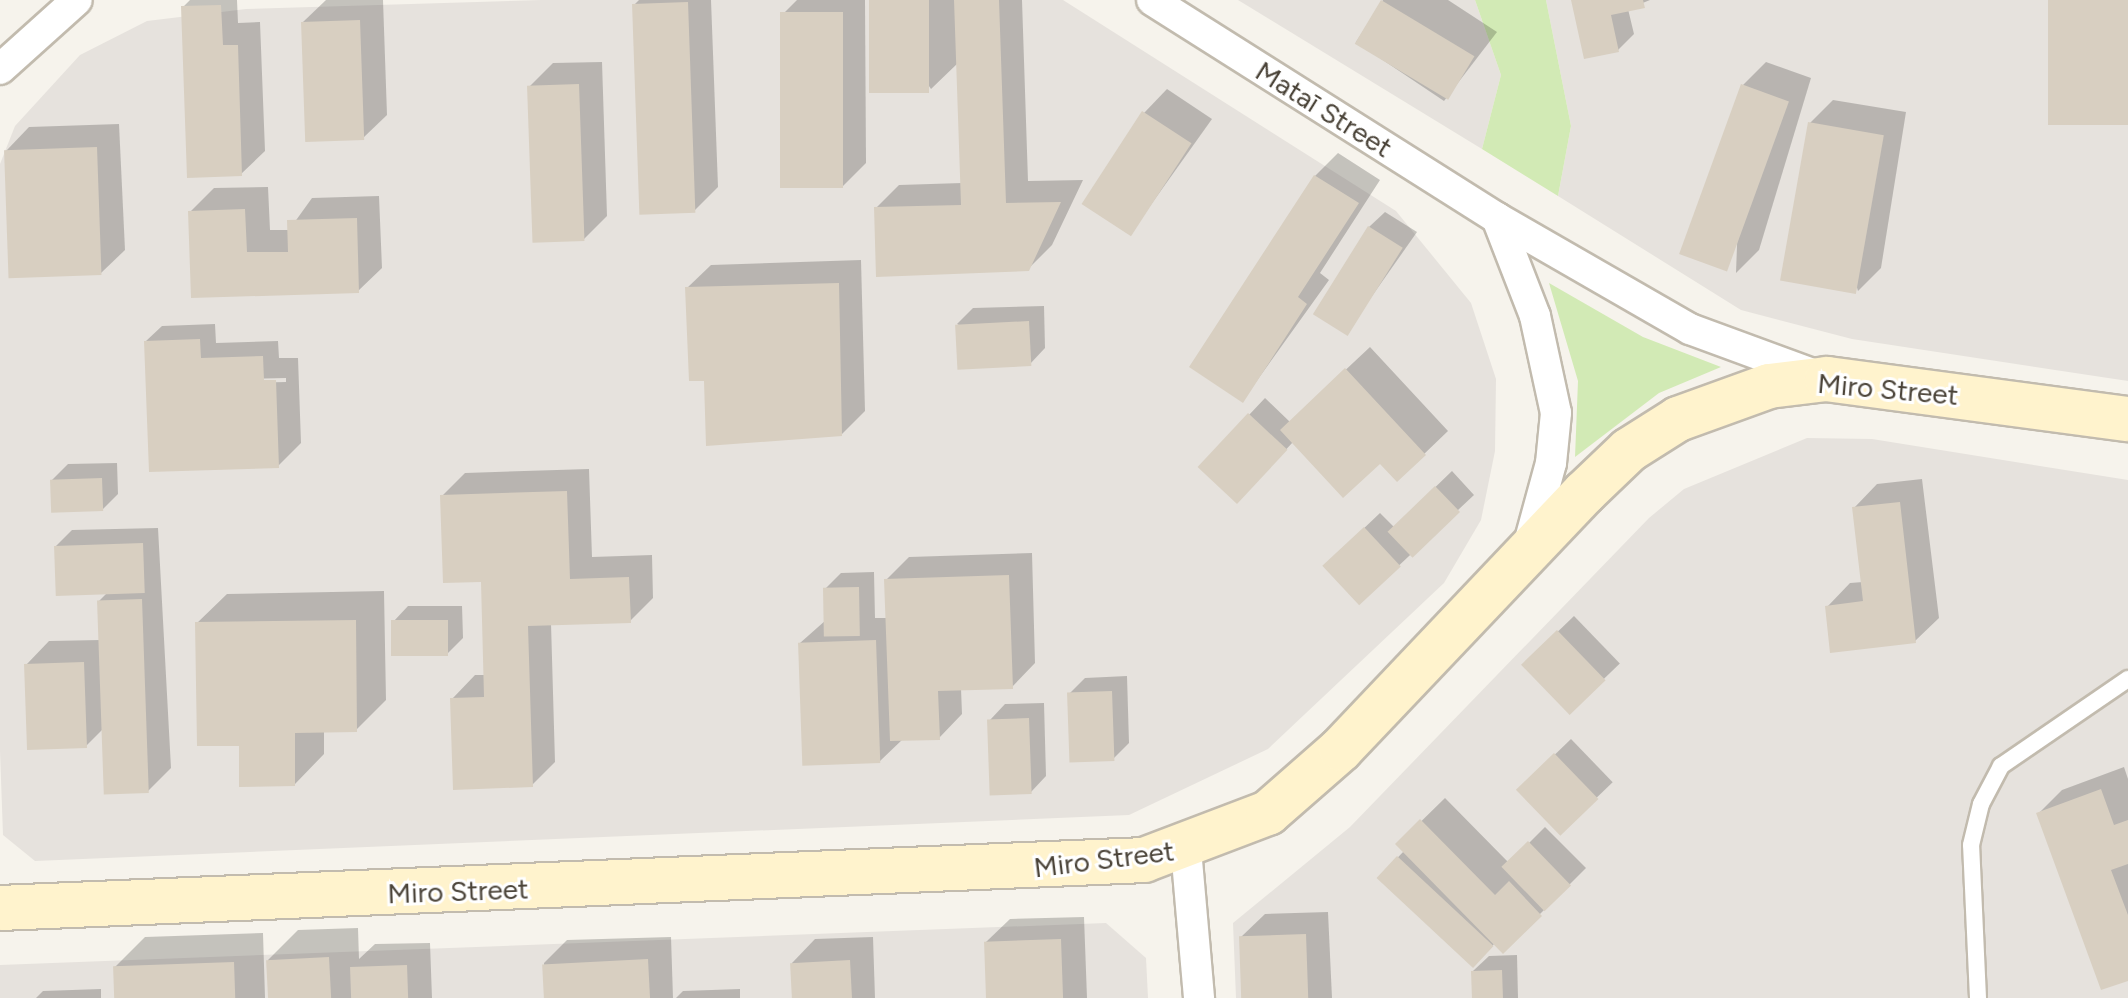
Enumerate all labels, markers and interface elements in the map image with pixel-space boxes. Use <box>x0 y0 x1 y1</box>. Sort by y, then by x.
street label: Mataī Street <box>1250 54 1398 164</box>
street label: Miro Street <box>1816 366 1960 412</box>
street label: Miro Street <box>1032 834 1176 884</box>
street label: Miro Street <box>387 872 529 910</box>

